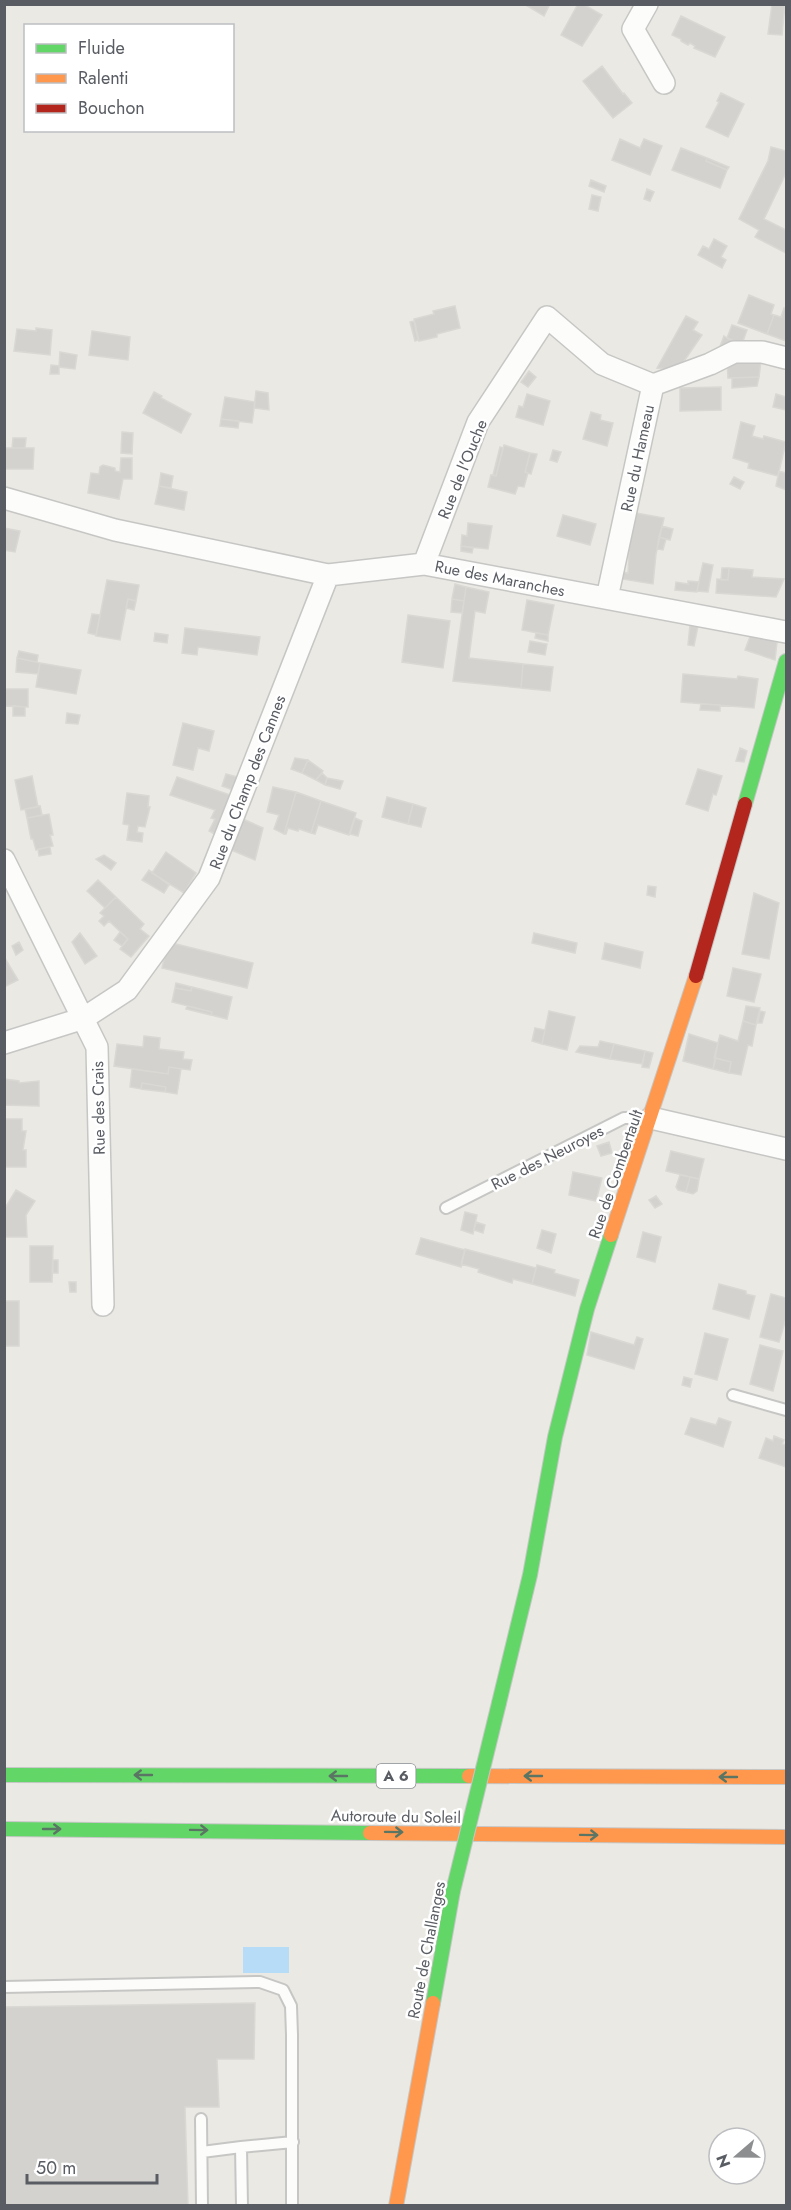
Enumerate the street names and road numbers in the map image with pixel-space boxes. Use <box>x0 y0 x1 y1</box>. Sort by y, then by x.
street label: Rue du Hameau <box>615 403 660 514</box>
street label: Rue de l'Ouche <box>432 416 493 522</box>
street label: Rue des Maranches <box>433 555 567 602</box>
street label: Rue du Champ des Cannes <box>204 692 291 873</box>
street label: Rue des Crais <box>86 1061 111 1155</box>
street label: Rue de Combertault <box>583 1106 648 1242</box>
street label: Rue des Neuroyes <box>487 1119 607 1196</box>
road number: A 6 <box>376 1764 416 1788</box>
street label: Autoroute du Soleil <box>331 1804 461 1829</box>
street label: Route de Challanges <box>402 1879 451 2021</box>

